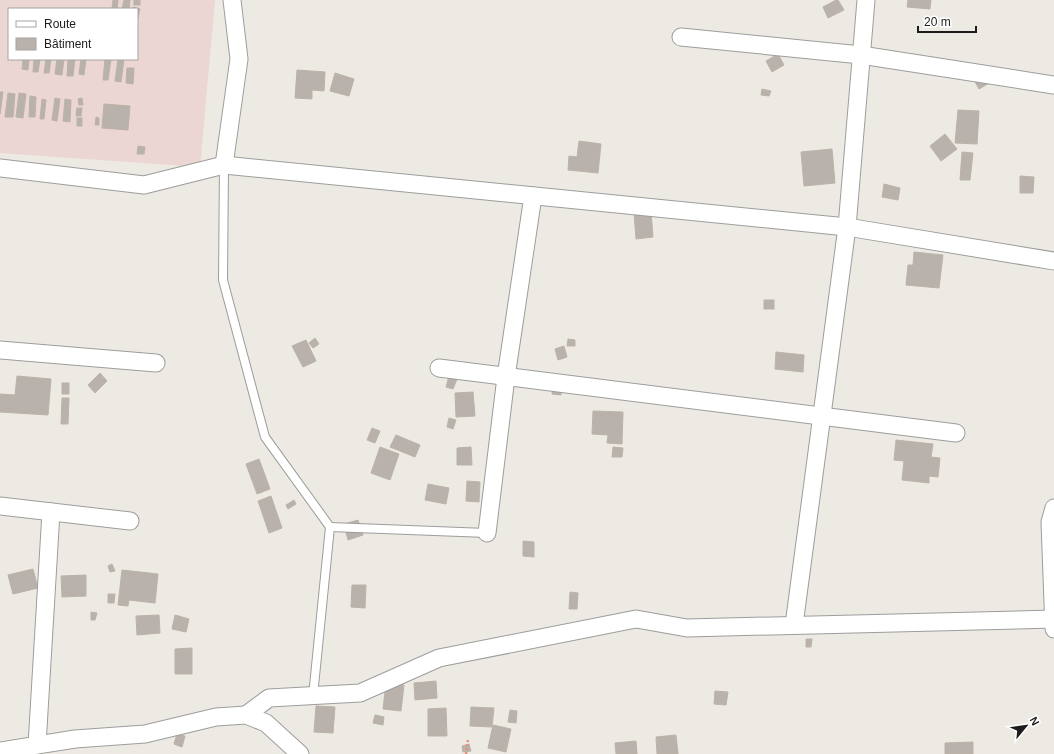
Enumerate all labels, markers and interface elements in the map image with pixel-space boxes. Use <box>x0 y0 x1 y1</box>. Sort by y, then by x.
legend <box>8 8 138 60</box>
scale bar <box>918 8 976 34</box>
text: 20 m <box>924 15 951 29</box>
text: Route <box>44 17 76 31</box>
text: Bâtiment <box>44 37 92 51</box>
north arrow <box>1006 706 1046 746</box>
text: N <box>1028 715 1042 728</box>

